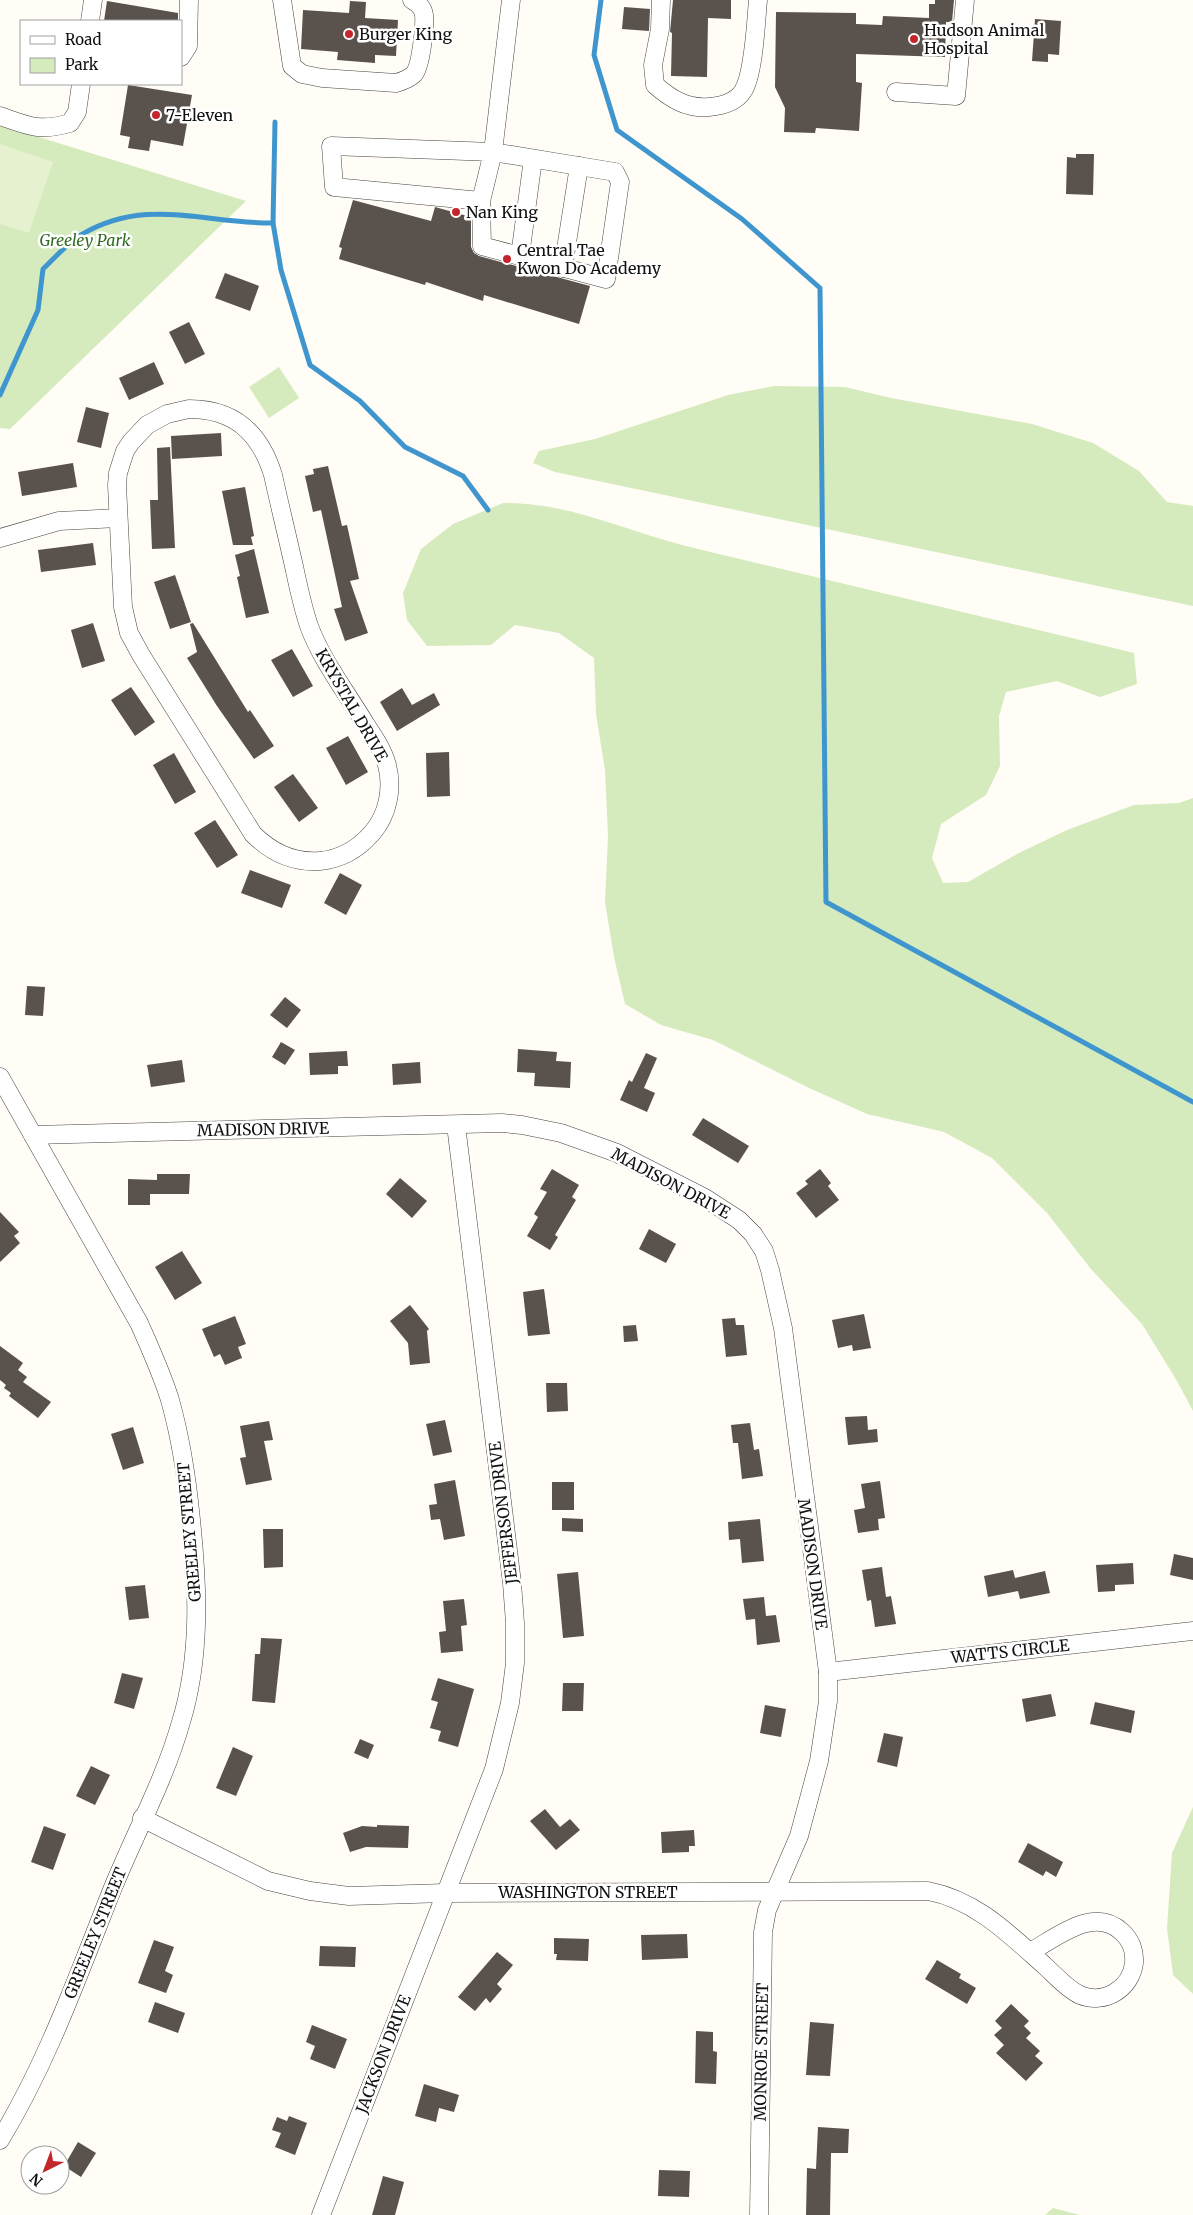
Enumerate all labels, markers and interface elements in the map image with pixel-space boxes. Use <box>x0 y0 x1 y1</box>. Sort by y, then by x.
legend <box>20 20 182 85</box>
place label: Hudson Animal Hospital <box>924 20 1044 58</box>
place label: Burger King <box>359 24 452 44</box>
marker: Burger King <box>343 28 355 40</box>
text: Road <box>65 30 101 49</box>
marker: Hudson Animal Hospital <box>908 33 920 45</box>
text: Park <box>65 55 99 74</box>
place label: 7-Eleven <box>166 105 234 125</box>
marker: 7-Eleven <box>150 109 162 121</box>
place label: Nan King <box>466 202 538 222</box>
marker: Nan King <box>450 206 462 218</box>
park label: Greeley Park <box>40 230 131 250</box>
place label: Central Tae Kwon Do Academy <box>517 240 662 278</box>
marker: Central Tae Kwon Do Academy <box>501 253 513 265</box>
street label: KRYSTAL DRIVE <box>312 645 393 766</box>
street label: MADISON DRIVE <box>197 1118 330 1140</box>
street label: MADISON DRIVE <box>608 1143 735 1223</box>
street label: JEFFERSON DRIVE <box>484 1440 522 1587</box>
street label: GREELEY STREET <box>173 1461 205 1603</box>
street label: MADISON DRIVE <box>794 1497 832 1632</box>
street label: WATTS CIRCLE <box>949 1635 1071 1667</box>
street label: GREELEY STREET <box>60 1864 130 2002</box>
street label: WASHINGTON STREET <box>497 1882 678 1902</box>
street label: MONROE STREET <box>750 1983 772 2121</box>
street label: JACKSON DRIVE <box>351 1991 415 2117</box>
north arrow <box>20 2145 70 2195</box>
text: N <box>26 2169 46 2190</box>

